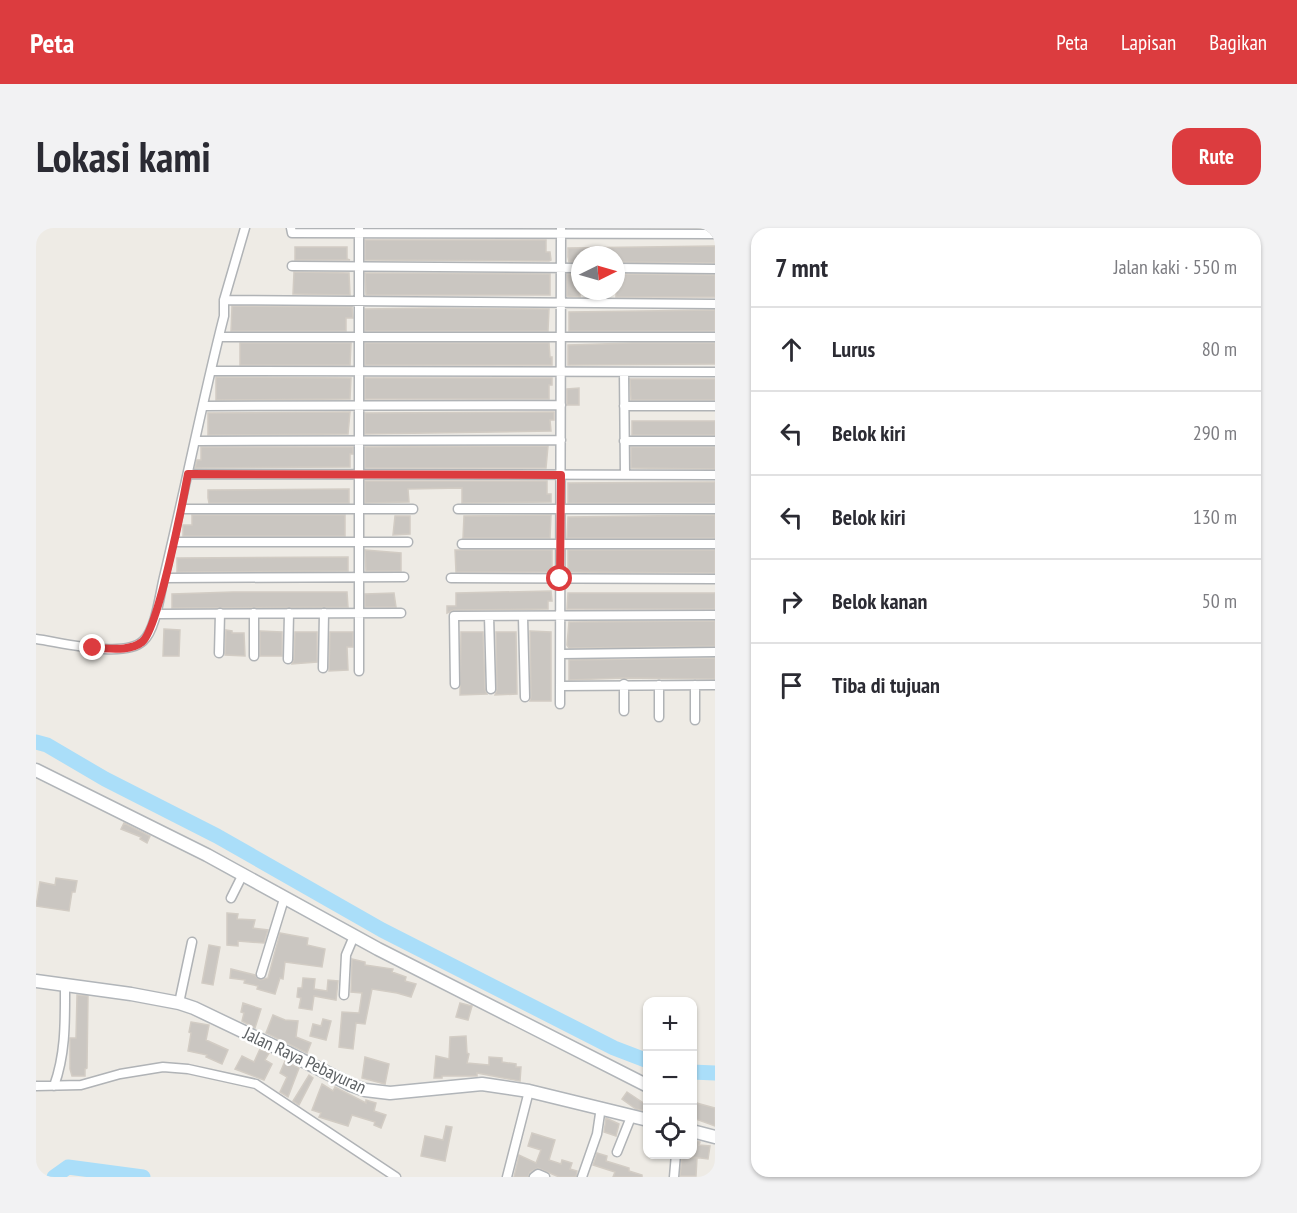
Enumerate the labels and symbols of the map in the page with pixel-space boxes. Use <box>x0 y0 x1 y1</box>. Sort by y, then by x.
north arrow <box>571 246 625 300</box>
route start <box>546 565 572 591</box>
route end <box>79 634 105 660</box>
street label: Jalan Raya Pebayuran <box>239 1021 370 1099</box>

